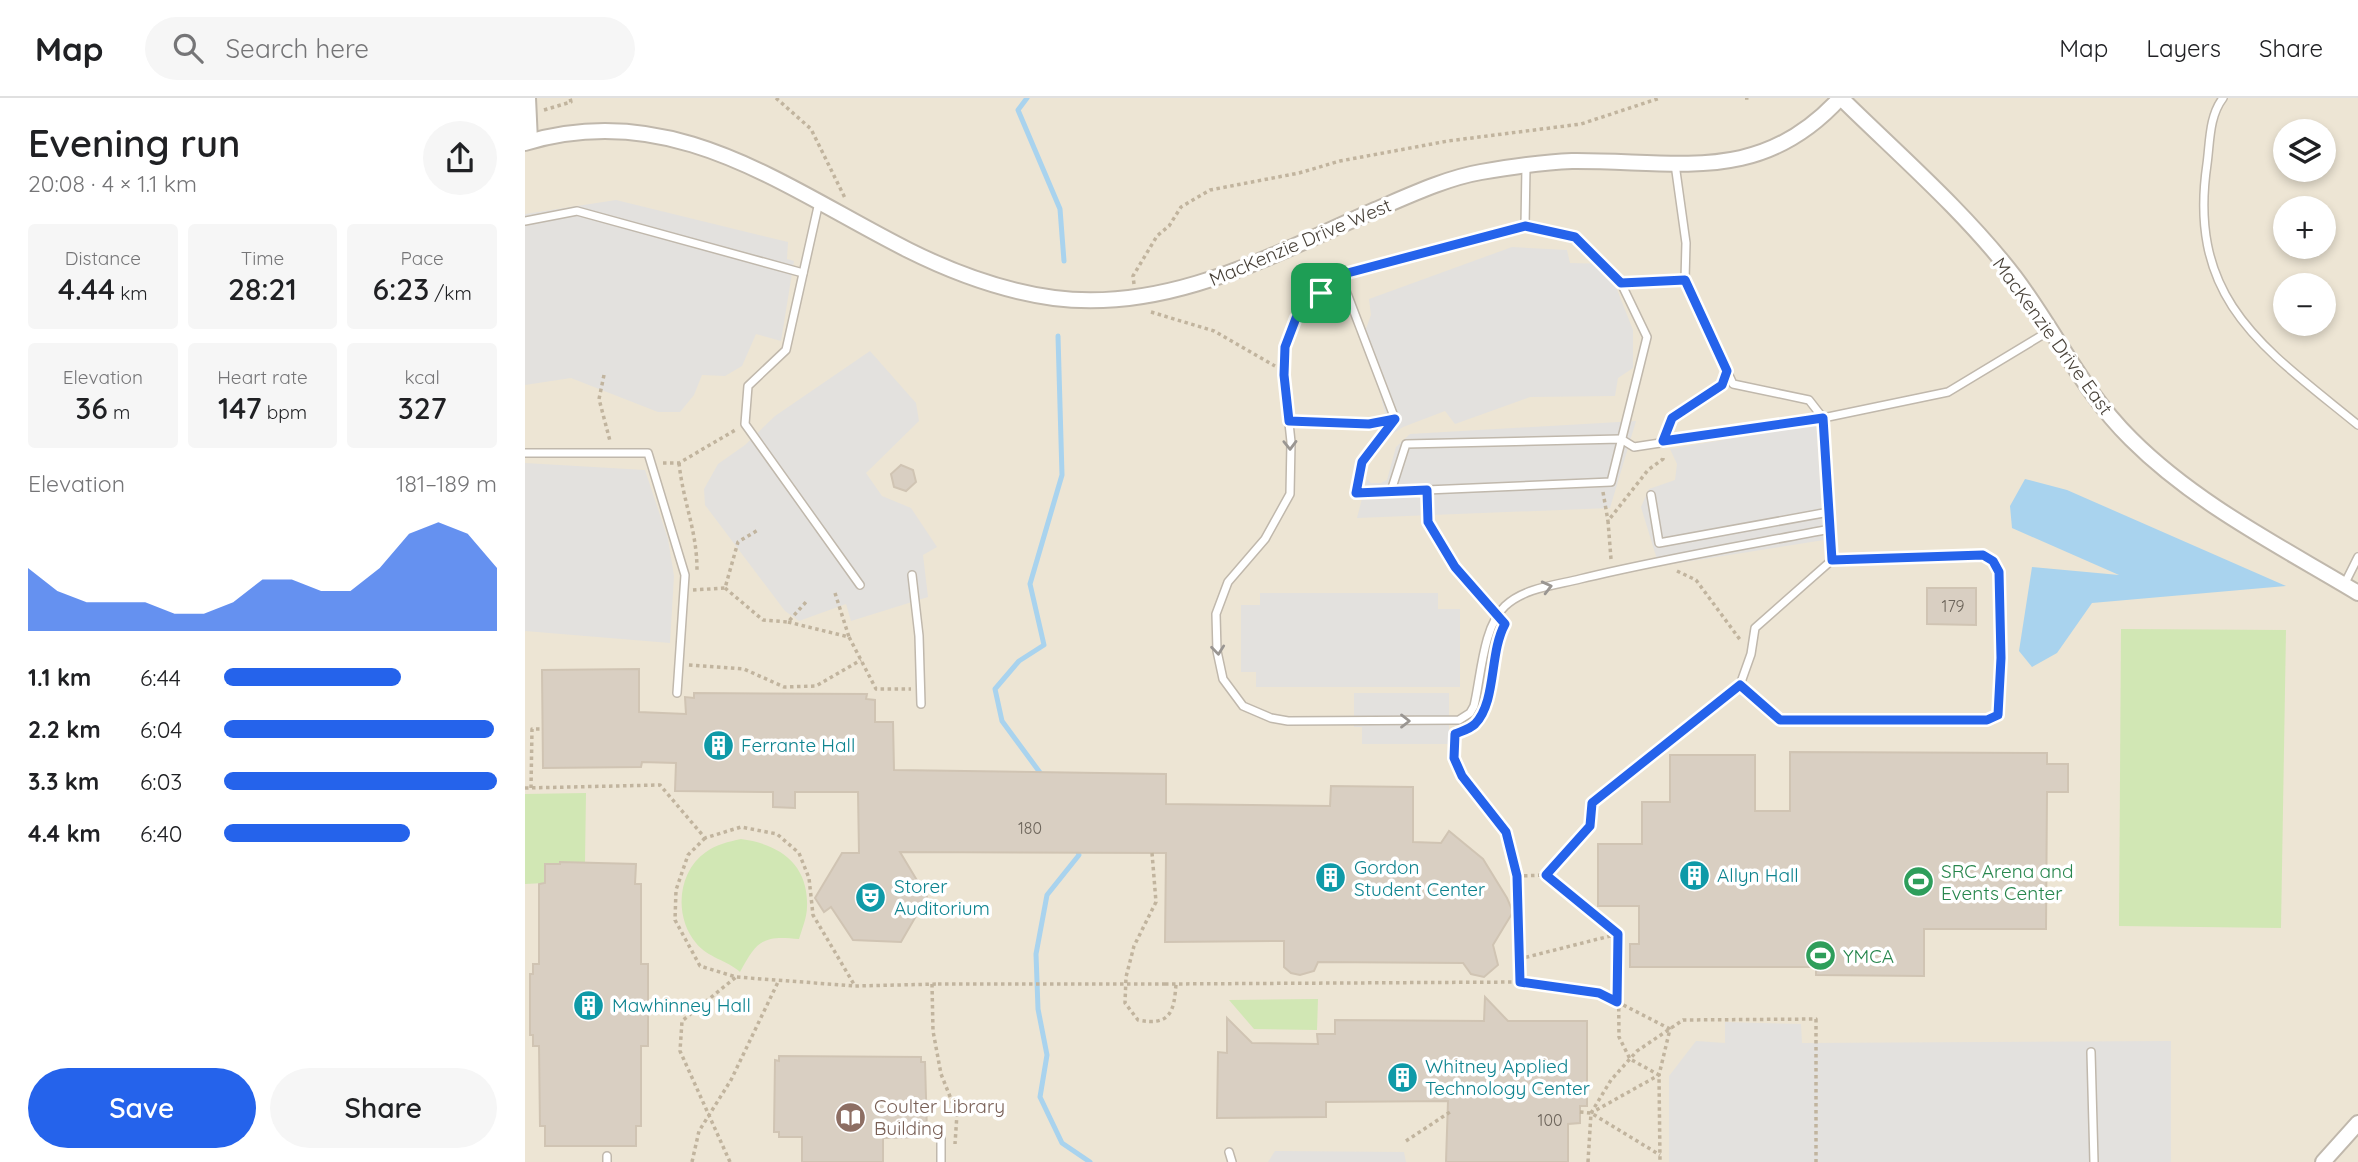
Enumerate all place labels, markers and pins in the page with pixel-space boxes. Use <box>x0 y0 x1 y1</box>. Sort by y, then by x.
pin <box>1291 263 1351 323</box>
building icon: Ferrante Hall <box>701 728 735 762</box>
place label: Ferrante Hall <box>741 733 855 757</box>
place label: Gordon Student Center <box>1354 855 1486 901</box>
building icon: Allyn Hall <box>1677 858 1711 892</box>
place label: SRC Arena and Events Center <box>1941 859 2073 905</box>
building icon: Gordon Student Center <box>1314 861 1348 895</box>
place label: Allyn Hall <box>1717 863 1799 887</box>
sports icon: SRC Arena and Events Center <box>1901 865 1935 899</box>
place label: Storer Auditorium <box>894 874 990 920</box>
theatre icon: Storer Auditorium <box>854 880 888 914</box>
sports icon: YMCA <box>1803 939 1837 973</box>
place label: YMCA <box>1843 944 1894 968</box>
building icon: Mawhinney Hall <box>572 988 606 1022</box>
place label: Mawhinney Hall <box>612 993 751 1017</box>
place label: Whitney Applied Technology Center <box>1425 1054 1591 1100</box>
building icon: Whitney Applied Technology Center <box>1385 1060 1419 1094</box>
place label: Coulter Library Building <box>874 1094 1005 1140</box>
library icon: Coulter Library Building <box>834 1100 868 1134</box>

